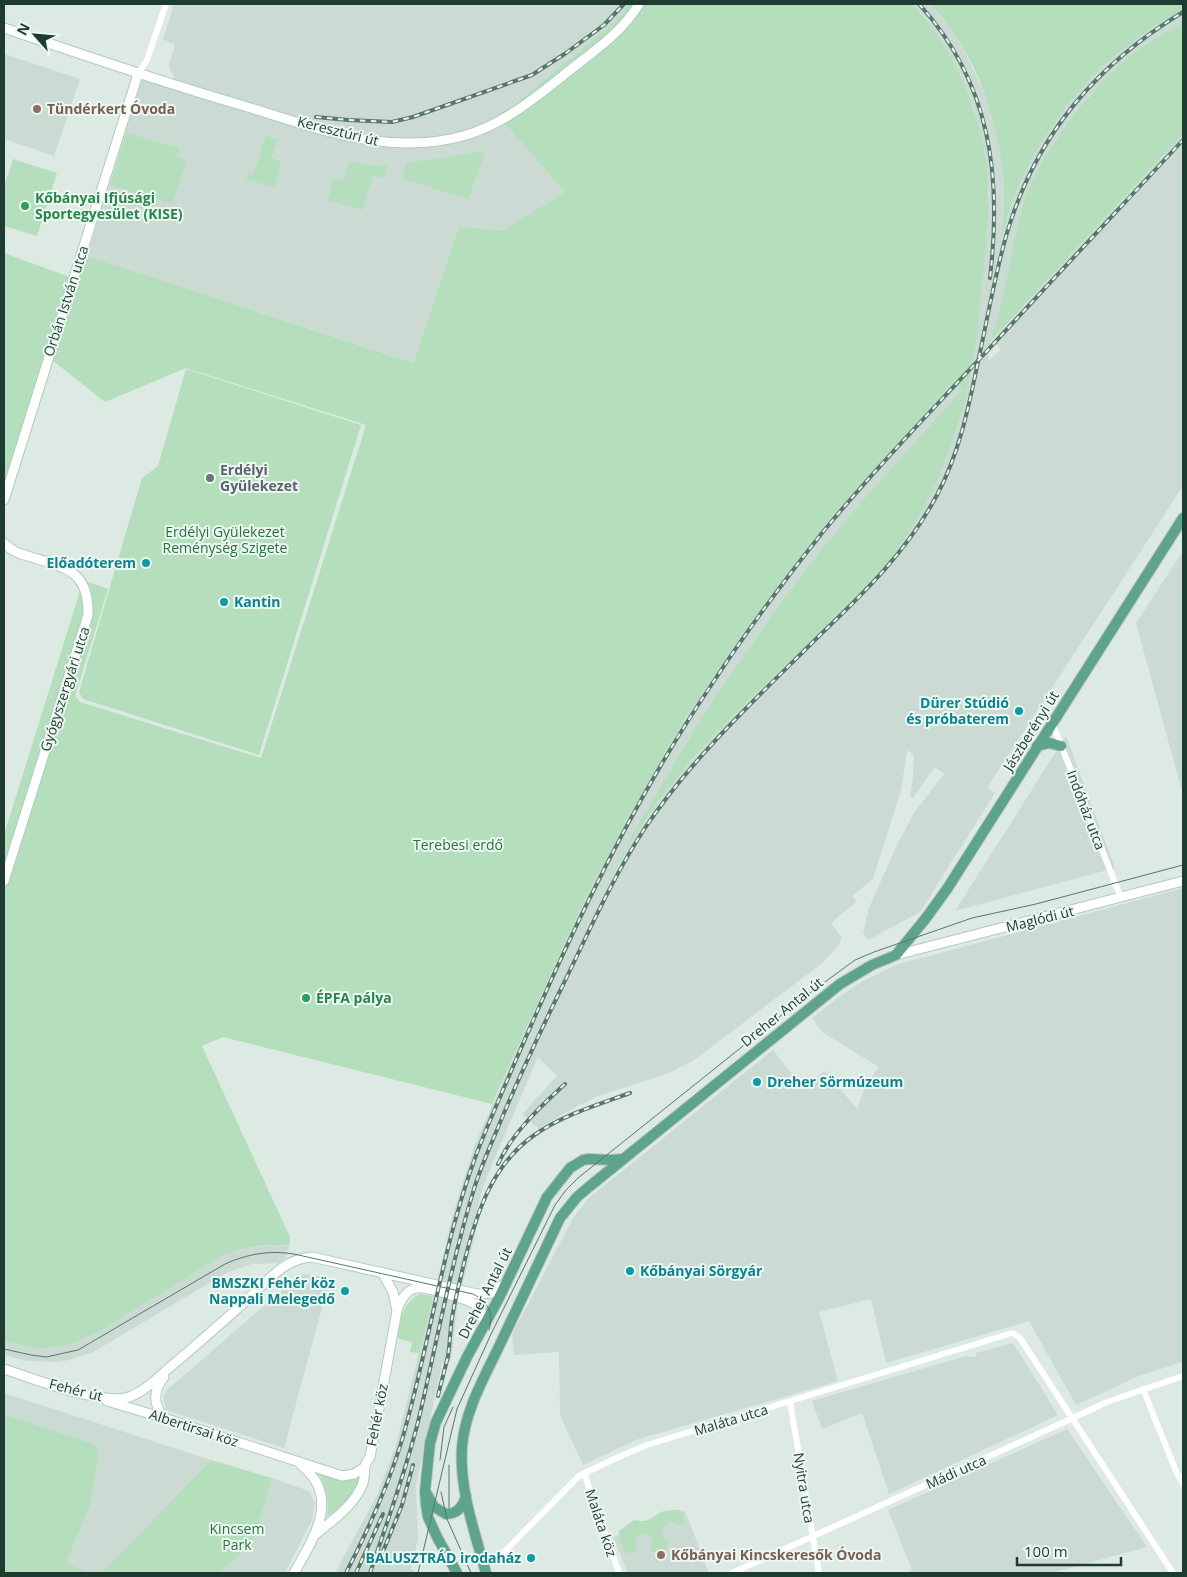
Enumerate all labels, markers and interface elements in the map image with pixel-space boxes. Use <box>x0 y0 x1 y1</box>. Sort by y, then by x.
north arrow <box>10 10 60 60</box>
text: N <box>12 19 34 38</box>
place label: Tündérkert Óvoda <box>47 99 175 118</box>
marker: Tündérkert Óvoda <box>31 103 43 115</box>
street label: Keresztúri út <box>295 111 381 150</box>
place label: Kőbányai Ifjúsági Sportegyesület (KISE) <box>35 188 183 223</box>
marker: Kőbányai Ifjúsági Sportegyesület (KISE) <box>19 200 31 212</box>
street label: Orbán István utca <box>39 243 92 359</box>
place label: Erdélyi Gyülekezet <box>220 460 298 495</box>
marker: Erdélyi Gyülekezet <box>204 472 216 484</box>
park label: Erdélyi Gyülekezet Reménység Szigete <box>163 522 288 557</box>
place label: Előadóterem <box>47 553 136 572</box>
marker: Előadóterem <box>140 557 152 569</box>
place label: Kantin <box>234 592 281 611</box>
marker: Kantin <box>218 596 230 608</box>
street label: Gyógyszergyári utca <box>35 624 94 754</box>
street label: Jászberényi út <box>997 687 1063 776</box>
place label: Dürer Stúdió és próbaterem <box>906 693 1009 728</box>
marker: Dürer Stúdió és próbaterem <box>1013 705 1025 717</box>
street label: Indóház utca <box>1063 767 1110 852</box>
park label: Terebesi erdő <box>413 835 503 854</box>
street label: Maglódi út <box>1004 901 1076 936</box>
street label: Dreher Antal út <box>737 973 827 1051</box>
place label: ÉPFA pálya <box>316 988 392 1007</box>
marker: ÉPFA pálya <box>300 992 312 1004</box>
place label: Dreher Sörmúzeum <box>767 1072 903 1091</box>
marker: Dreher Sörmúzeum <box>751 1076 763 1088</box>
street label: Dreher Antal út <box>453 1244 516 1342</box>
place label: Kőbányai Sörgyár <box>640 1261 763 1280</box>
marker: Kőbányai Sörgyár <box>624 1265 636 1277</box>
place label: BMSZKI Fehér köz Nappali Melegedő <box>209 1273 335 1308</box>
marker: BMSZKI Fehér köz Nappali Melegedő <box>339 1285 351 1297</box>
street label: Fehér út <box>47 1374 105 1405</box>
street label: Fehér köz <box>361 1382 392 1448</box>
street label: Maláta utca <box>692 1399 770 1440</box>
street label: Albertirsai köz <box>147 1404 242 1451</box>
street label: Mádi utca <box>923 1450 989 1493</box>
street label: Nyitra utca <box>790 1451 819 1525</box>
street label: Maláta köz <box>581 1486 622 1560</box>
park label: Kincsem Park <box>210 1519 264 1554</box>
scale bar <box>1017 1534 1121 1566</box>
text: 100 m <box>1024 1541 1068 1561</box>
place label: Kőbányai Kincskeresők Óvoda <box>671 1545 881 1564</box>
place label: BALUSZTRÁD irodaház <box>366 1548 521 1567</box>
marker: Kőbányai Kincskeresők Óvoda <box>655 1549 667 1561</box>
marker: BALUSZTRÁD irodaház <box>525 1552 537 1564</box>

